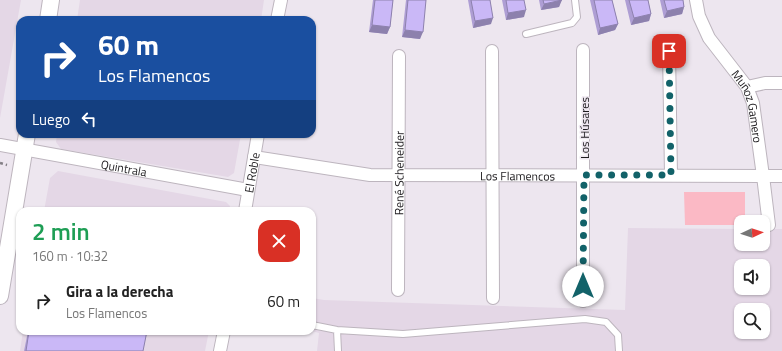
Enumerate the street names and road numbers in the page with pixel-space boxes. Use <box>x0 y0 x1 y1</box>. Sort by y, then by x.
street label: Muñoz Gamero <box>727 65 768 144</box>
street label: Los Húsares <box>575 97 594 159</box>
street label: René Scheneider <box>389 131 408 215</box>
street label: El Roble <box>239 151 264 194</box>
street label: Quintrala <box>99 154 149 181</box>
street label: Los Flamencos <box>480 166 556 185</box>

